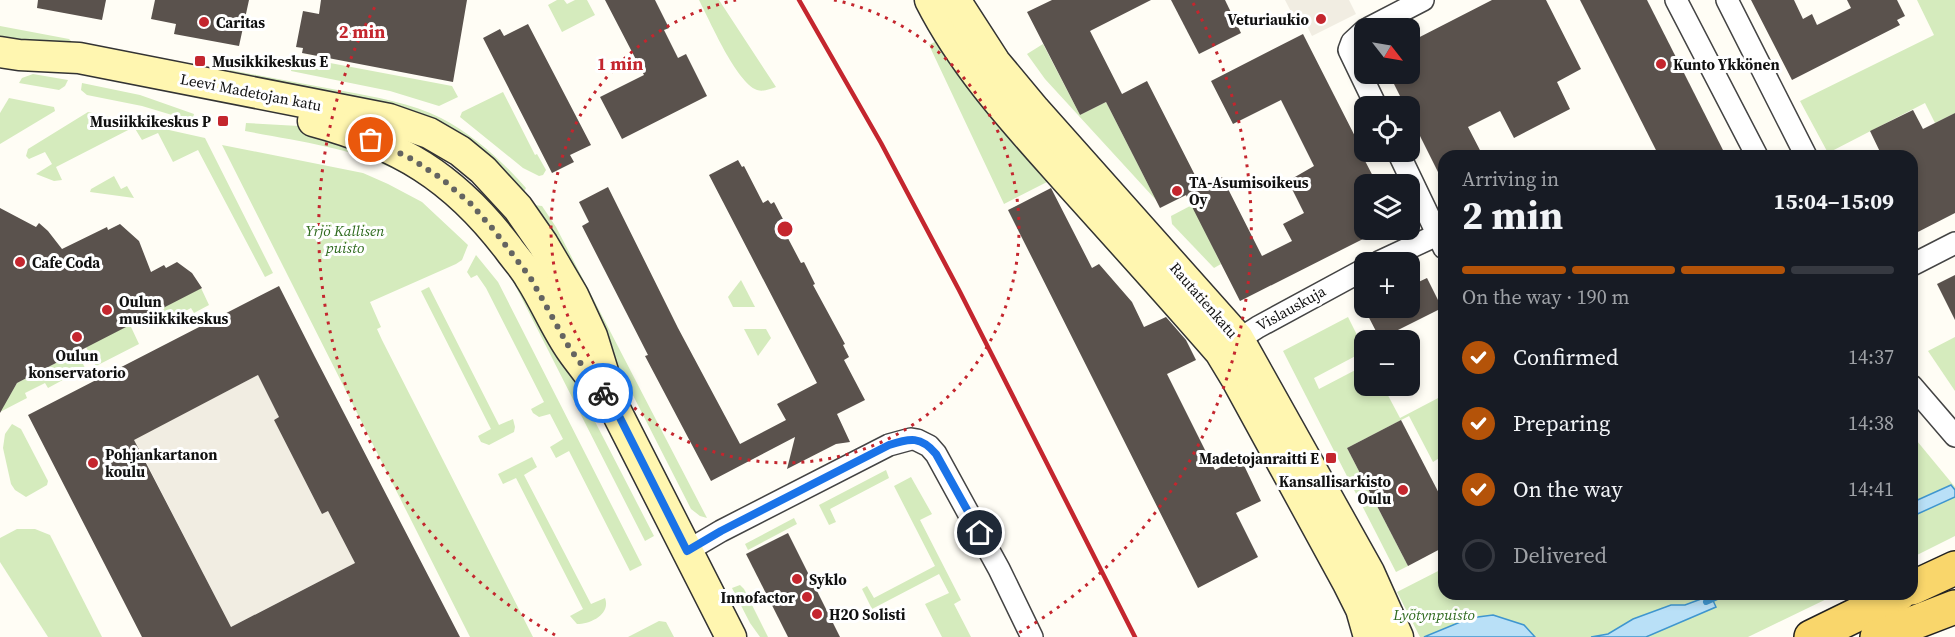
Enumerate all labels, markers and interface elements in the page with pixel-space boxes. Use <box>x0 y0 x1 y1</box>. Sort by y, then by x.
place label: Veturiaukio <box>1227 9 1310 30</box>
place label: Caritas <box>216 12 265 33</box>
marker: Veturiaukio <box>1314 12 1328 26</box>
marker: Caritas <box>197 15 211 29</box>
north arrow <box>1354 18 1420 84</box>
map controls <box>1354 18 1420 396</box>
text: 2 min <box>339 19 385 44</box>
place label: Musikkikeskus E <box>212 51 328 72</box>
text: 1 min <box>597 51 643 76</box>
marker: Musikkikeskus E <box>193 54 207 68</box>
place label: Kunto Ykkönen <box>1673 54 1780 75</box>
marker: Kunto Ykkönen <box>1654 57 1668 71</box>
street label: Leevi Madetojan katu <box>179 68 324 116</box>
button: locate <box>1354 96 1420 162</box>
place label: Musiikkikeskus P <box>90 111 211 132</box>
marker: Musiikkikeskus P <box>216 114 230 128</box>
pin <box>345 114 396 165</box>
icon: bag <box>354 123 387 156</box>
text: Arriving in <box>1462 165 1559 193</box>
place label: TA-Asumisoikeus Oy <box>1189 172 1309 210</box>
button: layers <box>1354 174 1420 240</box>
marker: TA-Asumisoikeus Oy <box>1170 184 1184 198</box>
text: 15:04–15:09 <box>1774 186 1894 216</box>
text: 2 min <box>1462 189 1563 242</box>
centre of rings <box>775 219 795 239</box>
park label: Yrjö Kallisen puisto <box>306 220 385 258</box>
place label: Cafe Coda <box>32 252 101 273</box>
button: + <box>1354 252 1420 318</box>
marker: Cafe Coda <box>13 255 27 269</box>
street label: Rautatienkatu <box>1165 258 1243 343</box>
street label: Vislauskuja <box>1253 280 1330 336</box>
text: On the way · 190 m <box>1462 283 1629 311</box>
place label: Oulun musiikkikeskus <box>119 291 229 329</box>
marker: Oulun musiikkikeskus <box>100 303 114 317</box>
marker: Oulun konservatorio <box>70 330 84 344</box>
button: − <box>1354 330 1420 396</box>
icon: check <box>1462 341 1495 374</box>
text: Confirmed <box>1513 342 1618 372</box>
text: 14:37 <box>1848 343 1894 371</box>
place label: Oulun konservatorio <box>28 345 126 383</box>
courier <box>573 363 633 423</box>
icon: bike <box>587 377 620 410</box>
icon: check <box>1462 407 1495 440</box>
text: Preparing <box>1513 408 1610 438</box>
text: 14:38 <box>1848 409 1894 437</box>
place label: Pohjankartanon koulu <box>105 444 217 482</box>
place label: Madetojanraitti E <box>1199 448 1319 469</box>
marker: Madetojanraitti E <box>1324 451 1338 465</box>
marker: Pohjankartanon koulu <box>86 456 100 470</box>
place label: Kansallisarkisto Oulu <box>1279 471 1392 509</box>
icon: check <box>1462 473 1495 506</box>
text: On the way <box>1513 474 1622 504</box>
text: 14:41 <box>1848 475 1894 503</box>
marker: Kansallisarkisto Oulu <box>1396 483 1410 497</box>
pin <box>954 507 1005 558</box>
icon: home <box>963 516 996 549</box>
text: Delivered <box>1513 540 1607 570</box>
place label: Syklo <box>809 569 847 590</box>
marker: Syklo <box>790 572 804 586</box>
place label: Innofactor <box>720 587 795 608</box>
marker: Innofactor <box>800 590 814 604</box>
place label: H2O Solisti <box>829 604 906 625</box>
park label: Lyötynpuisto <box>1392 604 1475 625</box>
marker: H2O Solisti <box>810 607 824 621</box>

